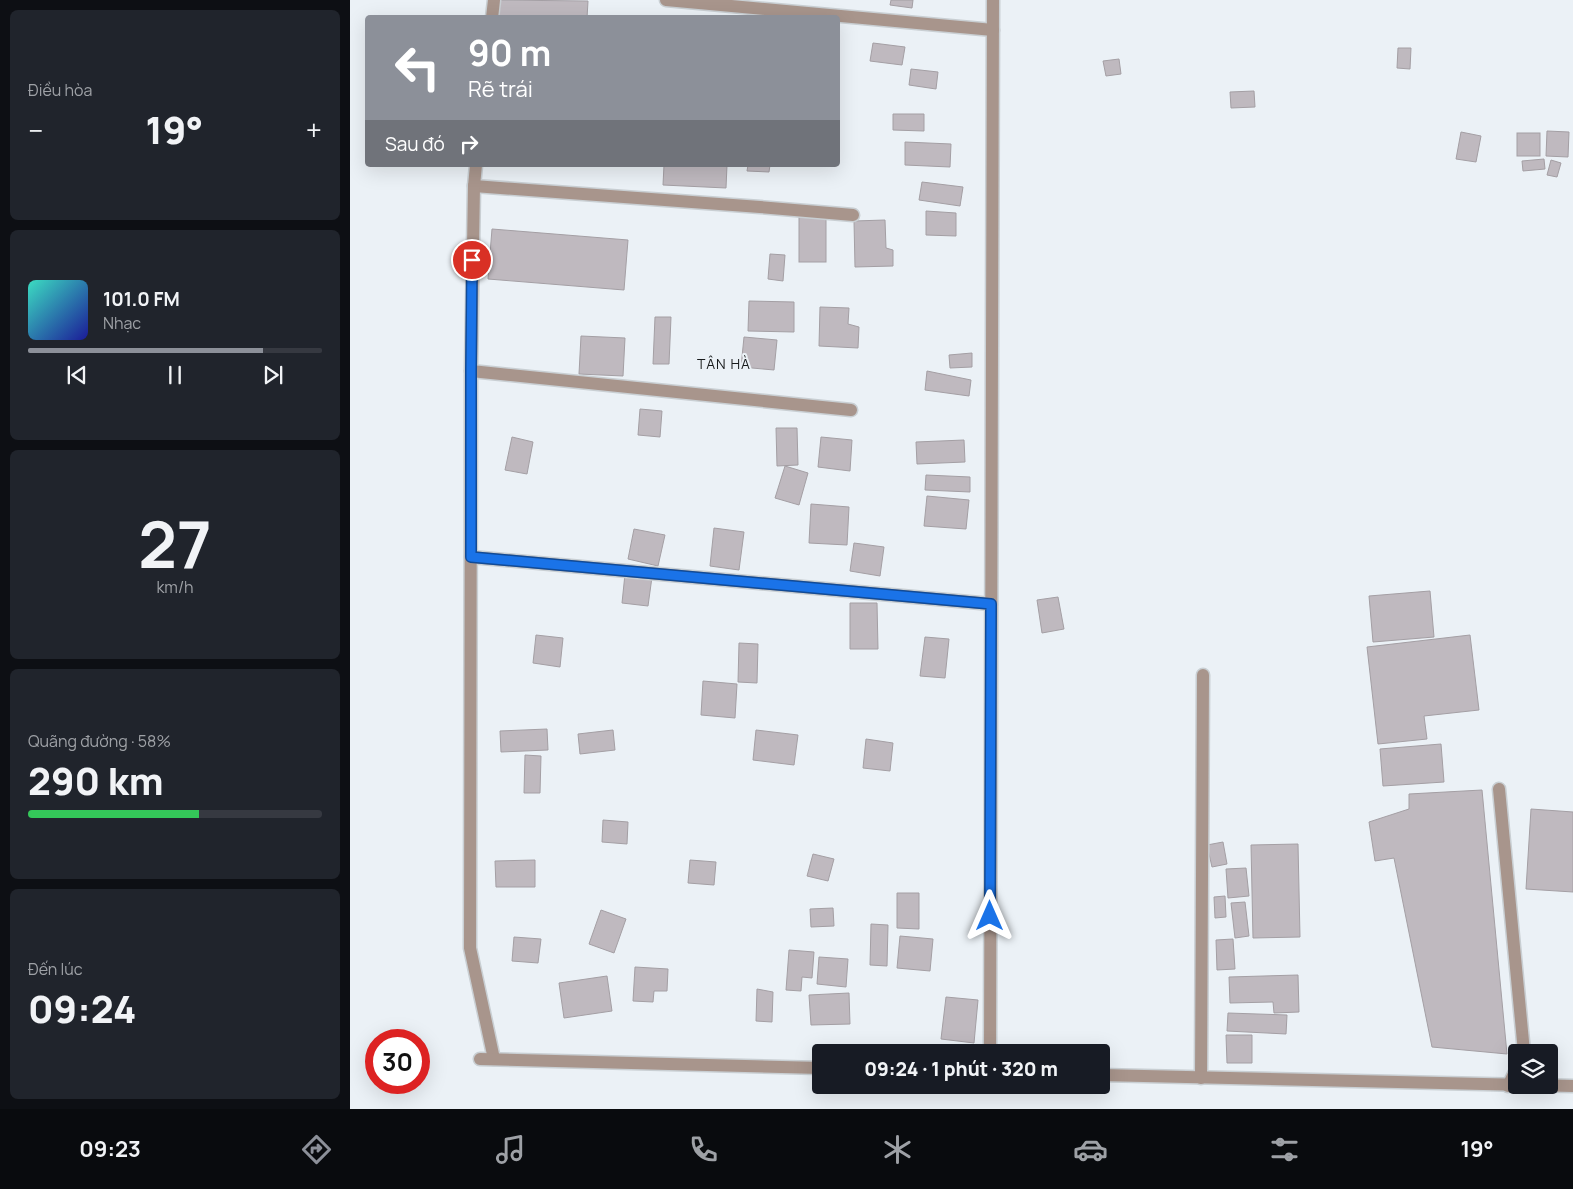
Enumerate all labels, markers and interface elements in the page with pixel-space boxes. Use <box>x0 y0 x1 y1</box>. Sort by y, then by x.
text: 90 m <box>468 29 551 77</box>
icon: left <box>385 35 450 100</box>
text: Rẽ trái <box>468 74 533 104</box>
text: Điều hòa <box>28 79 92 101</box>
text: 19° <box>145 103 203 155</box>
text: − <box>28 111 43 149</box>
text: + <box>306 111 322 149</box>
icon: right <box>455 130 483 158</box>
text: Sau đó <box>385 131 445 157</box>
pin <box>451 239 493 281</box>
icon: arrive <box>458 246 486 274</box>
text: 101.0 FM <box>103 286 180 312</box>
text: Nhạc <box>103 312 141 334</box>
district label: TÂN HÀ <box>697 354 751 373</box>
icon: previous <box>63 361 91 389</box>
icon: pause <box>161 361 189 389</box>
icon: next <box>259 361 287 389</box>
text: 27 <box>138 499 212 588</box>
text: km/h <box>156 576 194 598</box>
text: Quãng đường · 58% <box>28 730 171 752</box>
text: 290 km <box>28 754 164 806</box>
position arrow <box>963 889 1015 941</box>
text: Đến lúc <box>28 958 83 980</box>
text: 09:24 <box>28 982 136 1034</box>
speed limit sign: 30 <box>365 1029 430 1094</box>
map controls <box>1508 1044 1558 1094</box>
button: layers <box>1508 1044 1558 1094</box>
text: 09:24 · 1 phút · 320 m <box>864 1056 1058 1082</box>
icon: directions <box>299 1132 334 1167</box>
icon: music <box>493 1132 528 1167</box>
icon: phone <box>686 1132 721 1167</box>
icon: climate <box>880 1132 915 1167</box>
icon: car <box>1073 1132 1108 1167</box>
icon: filters <box>1267 1132 1302 1167</box>
text: 09:23 <box>79 1134 141 1164</box>
text: 19° <box>1460 1134 1494 1164</box>

